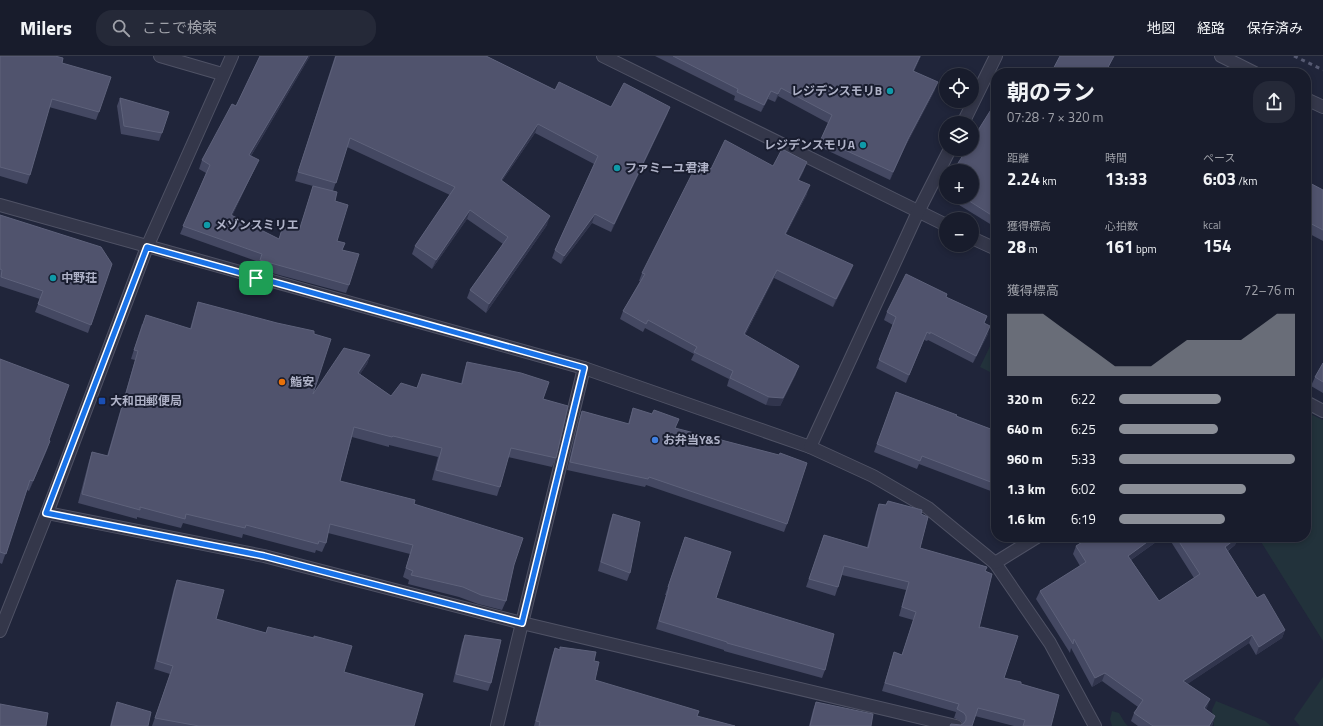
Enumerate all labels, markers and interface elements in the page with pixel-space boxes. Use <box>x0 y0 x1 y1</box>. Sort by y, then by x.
search box <box>96 10 376 46</box>
text: Milers <box>20 13 72 42</box>
text: ここで検索 <box>142 16 217 39</box>
icon: search <box>110 17 132 39</box>
text: 地図 <box>1147 17 1175 38</box>
text: 経路 <box>1197 17 1225 38</box>
text: 保存済み <box>1247 17 1303 38</box>
map controls <box>939 68 979 252</box>
button: locate <box>939 68 979 108</box>
text: 朝のラン <box>1007 75 1095 109</box>
place label: レジデンスモリB <box>791 81 882 100</box>
button: share <box>1253 81 1295 123</box>
marker: レジデンスモリB <box>885 86 895 96</box>
text: 07:28 · 7 × 320 m <box>1007 107 1103 127</box>
button: layers <box>939 116 979 156</box>
place label: レジデンスモリA <box>764 135 856 154</box>
marker: レジデンスモリA <box>858 140 868 150</box>
text: 距離 <box>1007 150 1029 166</box>
text: 時間 <box>1105 150 1127 166</box>
text: ペース <box>1203 150 1235 166</box>
place label: ファミーユ君津 <box>625 158 709 177</box>
marker: ファミーユ君津 <box>612 163 622 173</box>
button: + <box>939 164 979 204</box>
text: 2.24 <box>1007 166 1040 192</box>
text: 13:33 <box>1105 166 1147 192</box>
text: 6:03 <box>1203 166 1236 192</box>
text: km <box>1040 173 1057 189</box>
text: /km <box>1236 173 1257 189</box>
button: − <box>939 212 979 252</box>
place label: メゾンスミリエ <box>215 215 299 234</box>
text: kcal <box>1203 217 1221 233</box>
text: 獲得標高 <box>1007 218 1051 234</box>
text: 心拍数 <box>1105 218 1138 234</box>
marker: メゾンスミリエ <box>202 220 212 230</box>
text: 154 <box>1203 233 1232 259</box>
text: 28 <box>1007 234 1026 260</box>
text: 161 <box>1105 234 1134 260</box>
text: m <box>1026 241 1038 257</box>
text: bpm <box>1134 241 1157 257</box>
pin <box>239 261 273 295</box>
icon: arrive <box>245 267 267 289</box>
place label: 中野荘 <box>61 268 97 287</box>
marker: 中野荘 <box>48 273 58 283</box>
text: 獲得標高 <box>1007 280 1059 300</box>
text: 72–76 m <box>1244 280 1295 300</box>
place label: 鮨安 <box>290 372 314 391</box>
marker: 鮨安 <box>277 377 287 387</box>
text: 320 m <box>1007 389 1043 409</box>
text: 6:22 <box>1071 389 1096 409</box>
place label: 大和田郵便局 <box>110 391 182 410</box>
marker: 大和田郵便局 <box>97 396 107 406</box>
text: 640 m <box>1007 419 1043 439</box>
text: 6:25 <box>1071 419 1096 439</box>
place label: お弁当Y&S <box>663 430 721 449</box>
marker: お弁当Y&S <box>650 435 660 445</box>
text: 960 m <box>1007 449 1043 469</box>
text: 5:33 <box>1071 449 1096 469</box>
text: 1.3 km <box>1007 479 1045 499</box>
text: 6:02 <box>1071 479 1096 499</box>
text: 1.6 km <box>1007 509 1045 529</box>
text: 6:19 <box>1071 509 1096 529</box>

